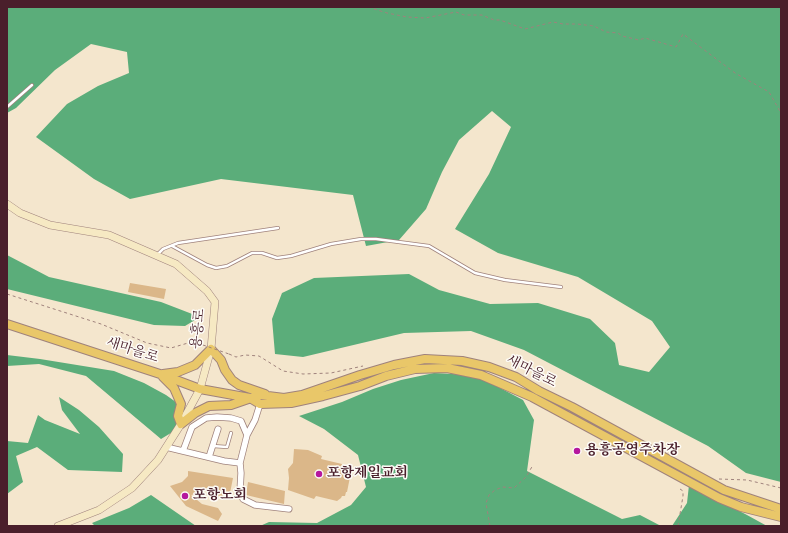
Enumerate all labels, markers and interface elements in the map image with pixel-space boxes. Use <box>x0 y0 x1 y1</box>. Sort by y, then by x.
street label: 용흥로 <box>189 308 209 350</box>
street label: 새마을로 <box>104 335 160 367</box>
street label: 새마을로 <box>503 352 559 392</box>
place label: 용흥공영주차장 <box>585 443 680 459</box>
marker: 용흥공영주차장 <box>572 446 582 456</box>
place label: 포항제일교회 <box>327 466 408 482</box>
marker: 포항제일교회 <box>314 469 324 479</box>
place label: 포항노회 <box>193 488 247 504</box>
marker: 포항노회 <box>180 491 190 501</box>

